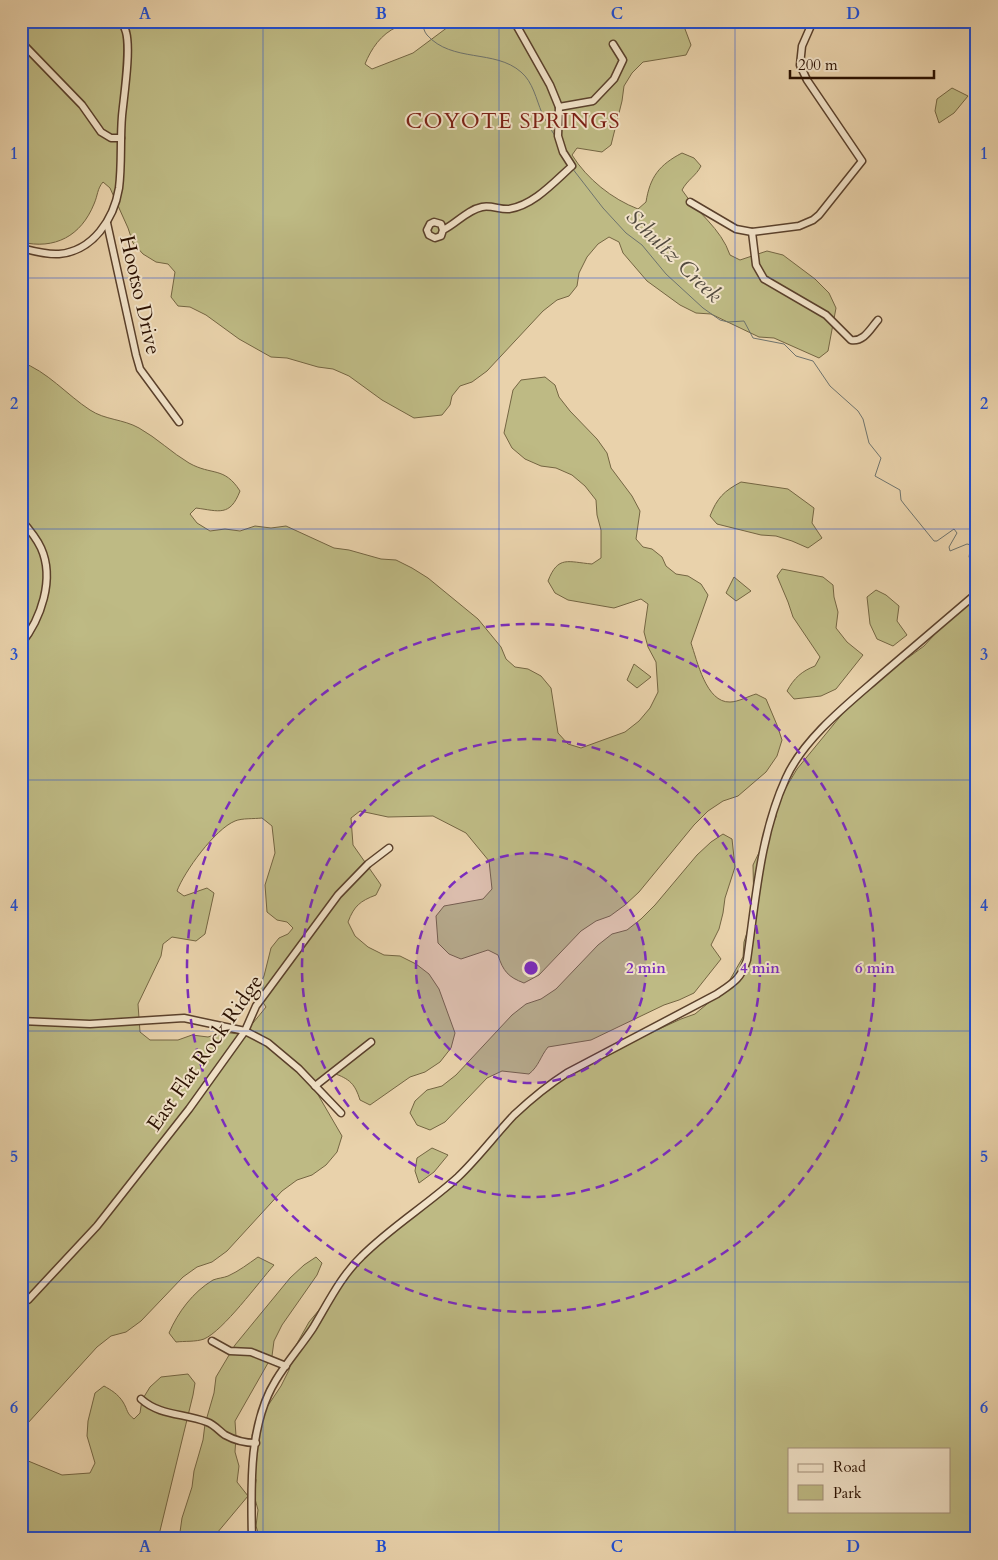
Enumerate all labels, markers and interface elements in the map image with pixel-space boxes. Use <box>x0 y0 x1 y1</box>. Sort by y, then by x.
text: A <box>139 3 151 25</box>
text: B <box>375 3 387 25</box>
text: C <box>611 3 623 25</box>
text: D <box>846 3 860 25</box>
scale bar <box>790 48 934 80</box>
text: 200 m <box>798 55 838 75</box>
district label: COYOTE SPRINGS <box>406 106 620 136</box>
text: 1 <box>10 143 18 165</box>
text: 1 <box>980 143 988 165</box>
water label: Schultz Creek <box>619 202 729 310</box>
street label: Hootso Drive <box>112 232 168 358</box>
text: 2 <box>10 393 18 415</box>
text: 2 <box>980 393 988 415</box>
text: 3 <box>10 644 18 666</box>
text: 3 <box>980 644 988 666</box>
text: 4 <box>10 895 18 917</box>
text: 4 <box>980 895 988 917</box>
text: 2 min <box>626 958 666 978</box>
text: 4 min <box>740 958 780 978</box>
text: 6 min <box>855 958 895 978</box>
centre of rings <box>522 959 540 977</box>
street label: East Flat Rock Ridge <box>140 969 270 1137</box>
text: 5 <box>10 1146 18 1168</box>
text: 5 <box>980 1146 988 1168</box>
text: 6 <box>10 1397 18 1419</box>
text: 6 <box>980 1397 988 1419</box>
legend <box>788 1448 950 1512</box>
text: Road <box>833 1457 866 1477</box>
text: Park <box>833 1483 862 1503</box>
text: A <box>139 1536 151 1558</box>
text: B <box>375 1536 387 1558</box>
text: C <box>611 1536 623 1558</box>
text: D <box>846 1536 860 1558</box>

